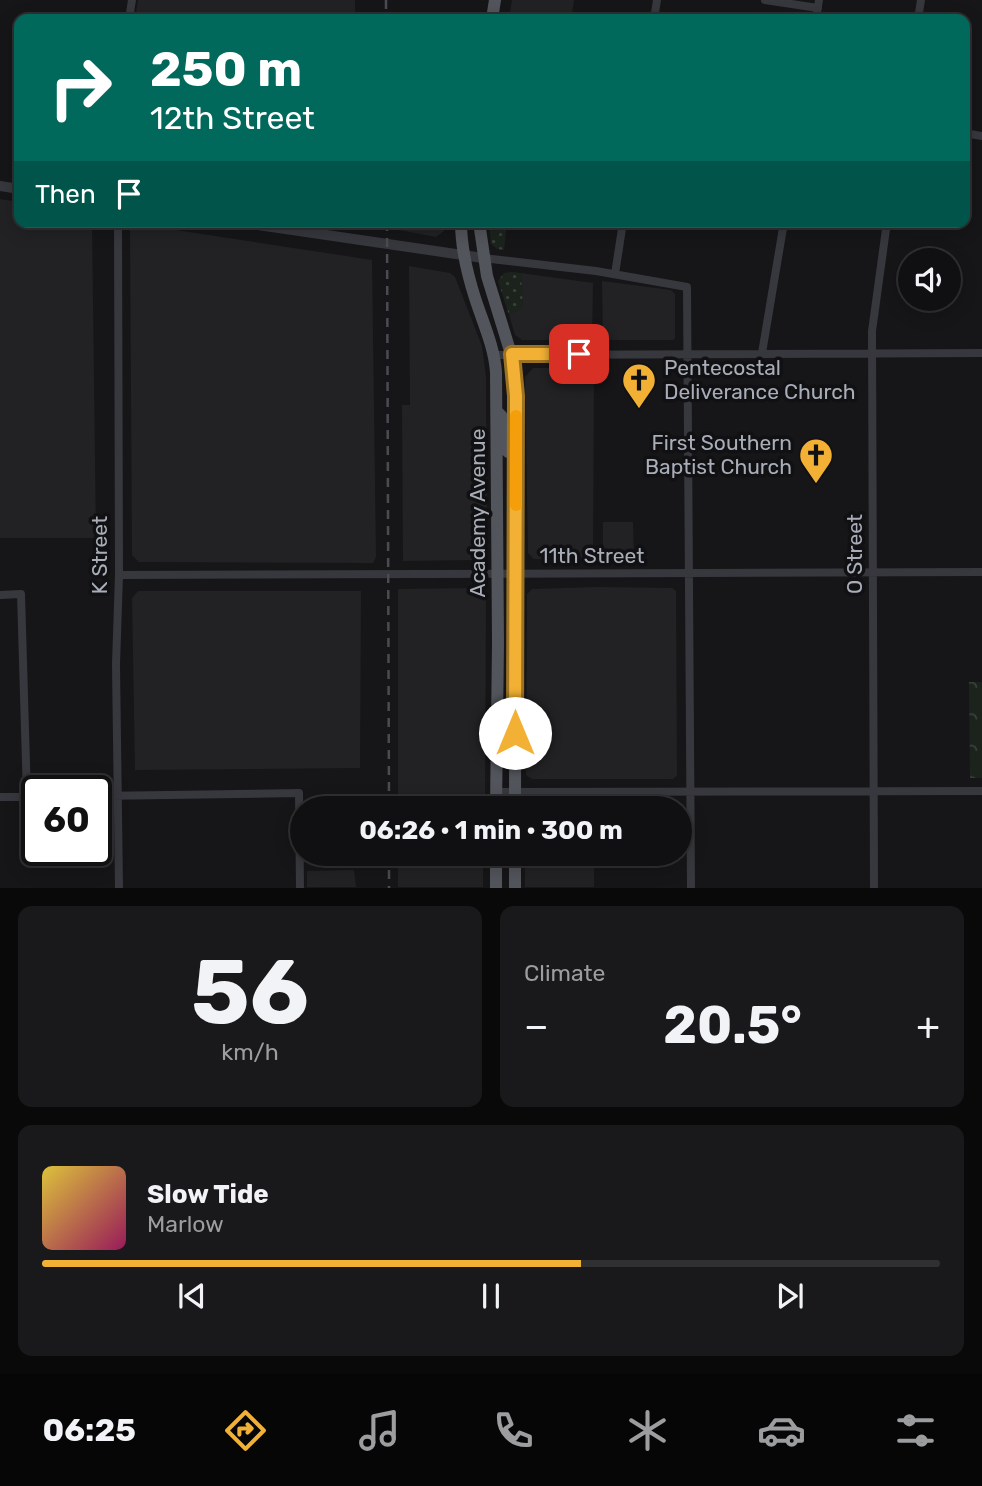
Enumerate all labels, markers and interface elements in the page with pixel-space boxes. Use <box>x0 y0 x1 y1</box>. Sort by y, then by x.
text: 250 m <box>150 40 302 98</box>
icon: right <box>35 42 126 133</box>
text: 12th Street <box>150 99 315 137</box>
icon: arrive <box>110 175 148 213</box>
text: Then <box>35 179 96 210</box>
map controls <box>898 248 961 311</box>
button: sound <box>898 248 961 311</box>
pin <box>549 324 609 384</box>
icon: arrive <box>560 335 598 373</box>
place label: Pentecostal Deliverance Church <box>664 355 856 404</box>
church icon: Pentecostal Deliverance Church <box>620 361 658 410</box>
street label: Academy Avenue <box>465 429 490 597</box>
place label: First Southern Baptist Church <box>645 430 792 479</box>
church icon: First Southern Baptist Church <box>797 436 835 485</box>
street label: O Street <box>842 514 867 594</box>
street label: K Street <box>87 516 112 594</box>
street label: 11th Street <box>540 543 644 568</box>
position arrow <box>478 696 552 770</box>
speed limit sign: 60 <box>21 775 112 866</box>
text: 06:26 · 1 min · 300 m <box>359 815 623 846</box>
text: 56 <box>191 938 309 1046</box>
text: Climate <box>524 959 605 987</box>
text: 20.5° <box>663 994 802 1056</box>
text: − <box>524 1003 549 1049</box>
text: + <box>916 1003 940 1049</box>
text: km/h <box>221 1038 279 1066</box>
text: Slow Tide <box>147 1179 269 1210</box>
text: Marlow <box>147 1210 224 1238</box>
icon: previous <box>173 1277 211 1315</box>
icon: pause <box>472 1277 510 1315</box>
icon: next <box>771 1277 809 1315</box>
icon: directions <box>221 1406 270 1455</box>
icon: music <box>355 1406 404 1455</box>
icon: phone <box>489 1406 538 1455</box>
icon: climate <box>623 1406 672 1455</box>
icon: car <box>757 1406 806 1455</box>
icon: filters <box>891 1406 940 1455</box>
text: 06:25 <box>42 1411 136 1449</box>

